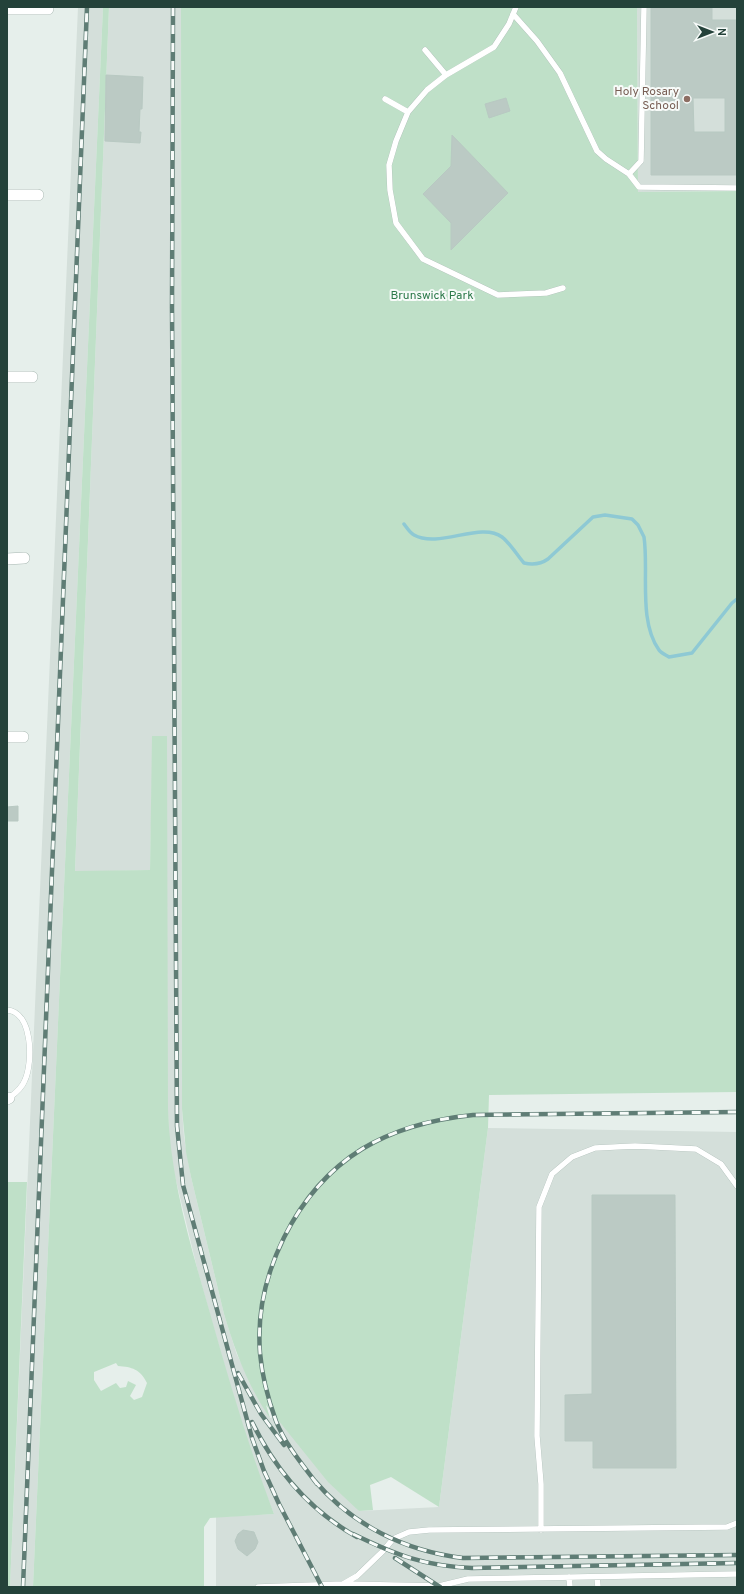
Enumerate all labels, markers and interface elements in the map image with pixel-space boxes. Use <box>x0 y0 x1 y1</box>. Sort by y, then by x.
north arrow <box>692 12 732 52</box>
text: N <box>714 28 728 36</box>
place label: Holy Rosary School <box>614 84 679 114</box>
marker: Holy Rosary School <box>682 94 692 104</box>
park label: Brunswick Park <box>390 288 474 304</box>

